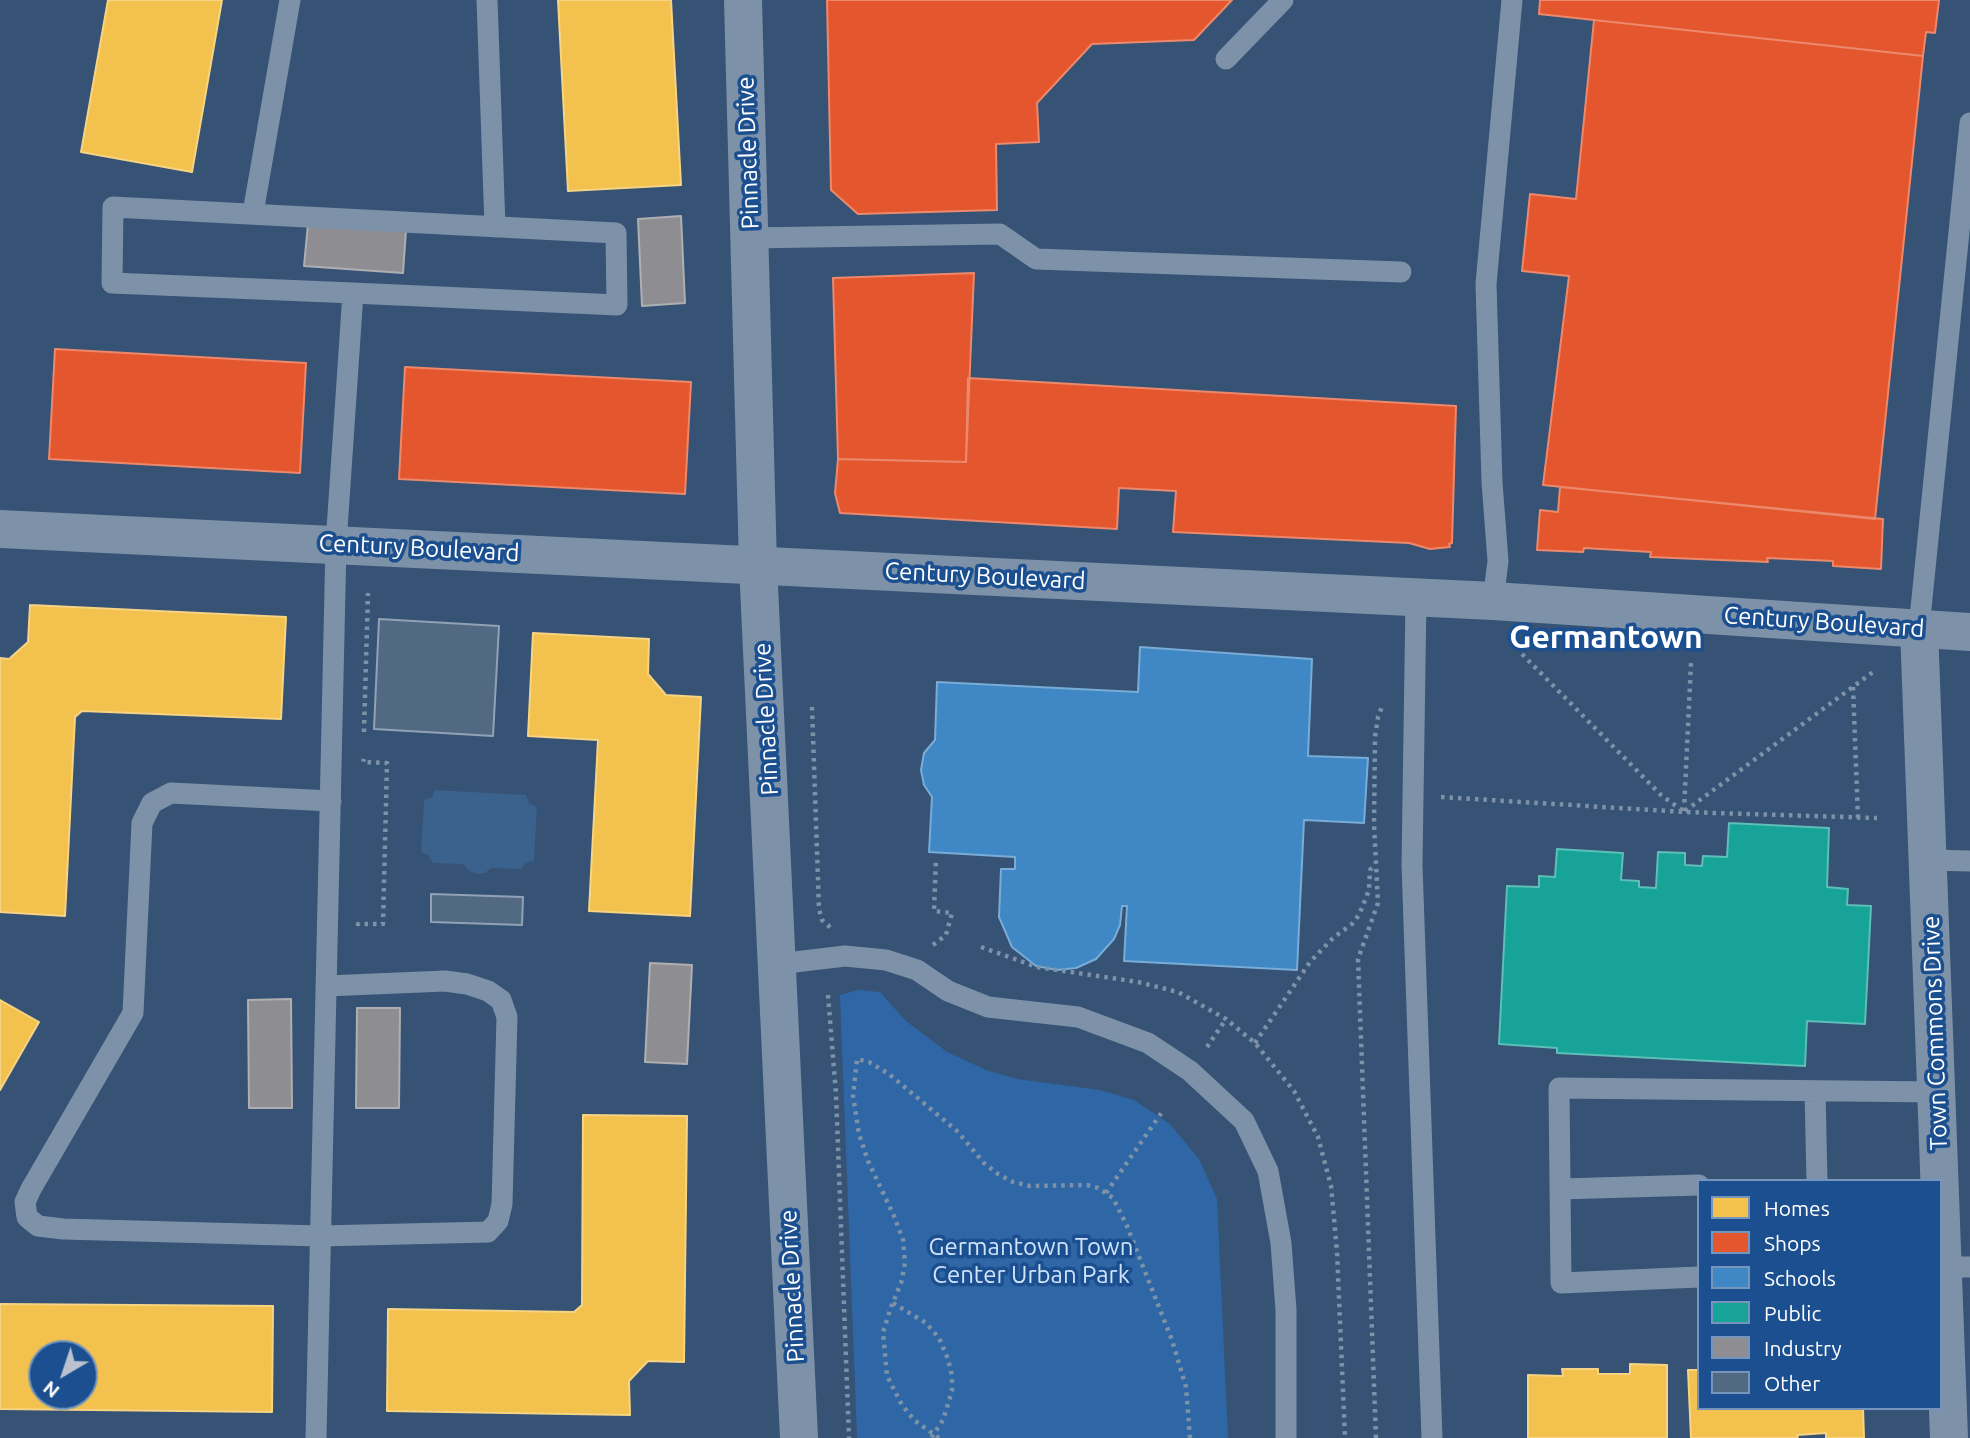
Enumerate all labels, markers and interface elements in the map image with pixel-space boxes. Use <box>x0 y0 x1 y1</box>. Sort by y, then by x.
street label: Pinnacle Drive <box>731 76 765 230</box>
street label: Century Boulevard <box>318 528 520 568</box>
street label: Century Boulevard <box>884 556 1086 596</box>
street label: Century Boulevard <box>1723 601 1925 643</box>
district label: Germantown <box>1509 618 1703 656</box>
street label: Pinnacle Drive <box>748 642 784 796</box>
street label: Town Commons Drive <box>1917 915 1953 1151</box>
legend <box>1697 1179 1942 1410</box>
text: Homes <box>1764 1196 1830 1220</box>
street label: Pinnacle Drive <box>774 1209 810 1363</box>
text: Shops <box>1764 1231 1821 1255</box>
park label: Germantown Town Center Urban Park <box>929 1233 1133 1289</box>
text: Schools <box>1764 1266 1836 1290</box>
text: Public <box>1764 1301 1821 1325</box>
text: Industry <box>1764 1336 1842 1360</box>
north arrow <box>28 1340 98 1410</box>
text: Other <box>1764 1371 1820 1395</box>
text: N <box>39 1377 63 1403</box>

